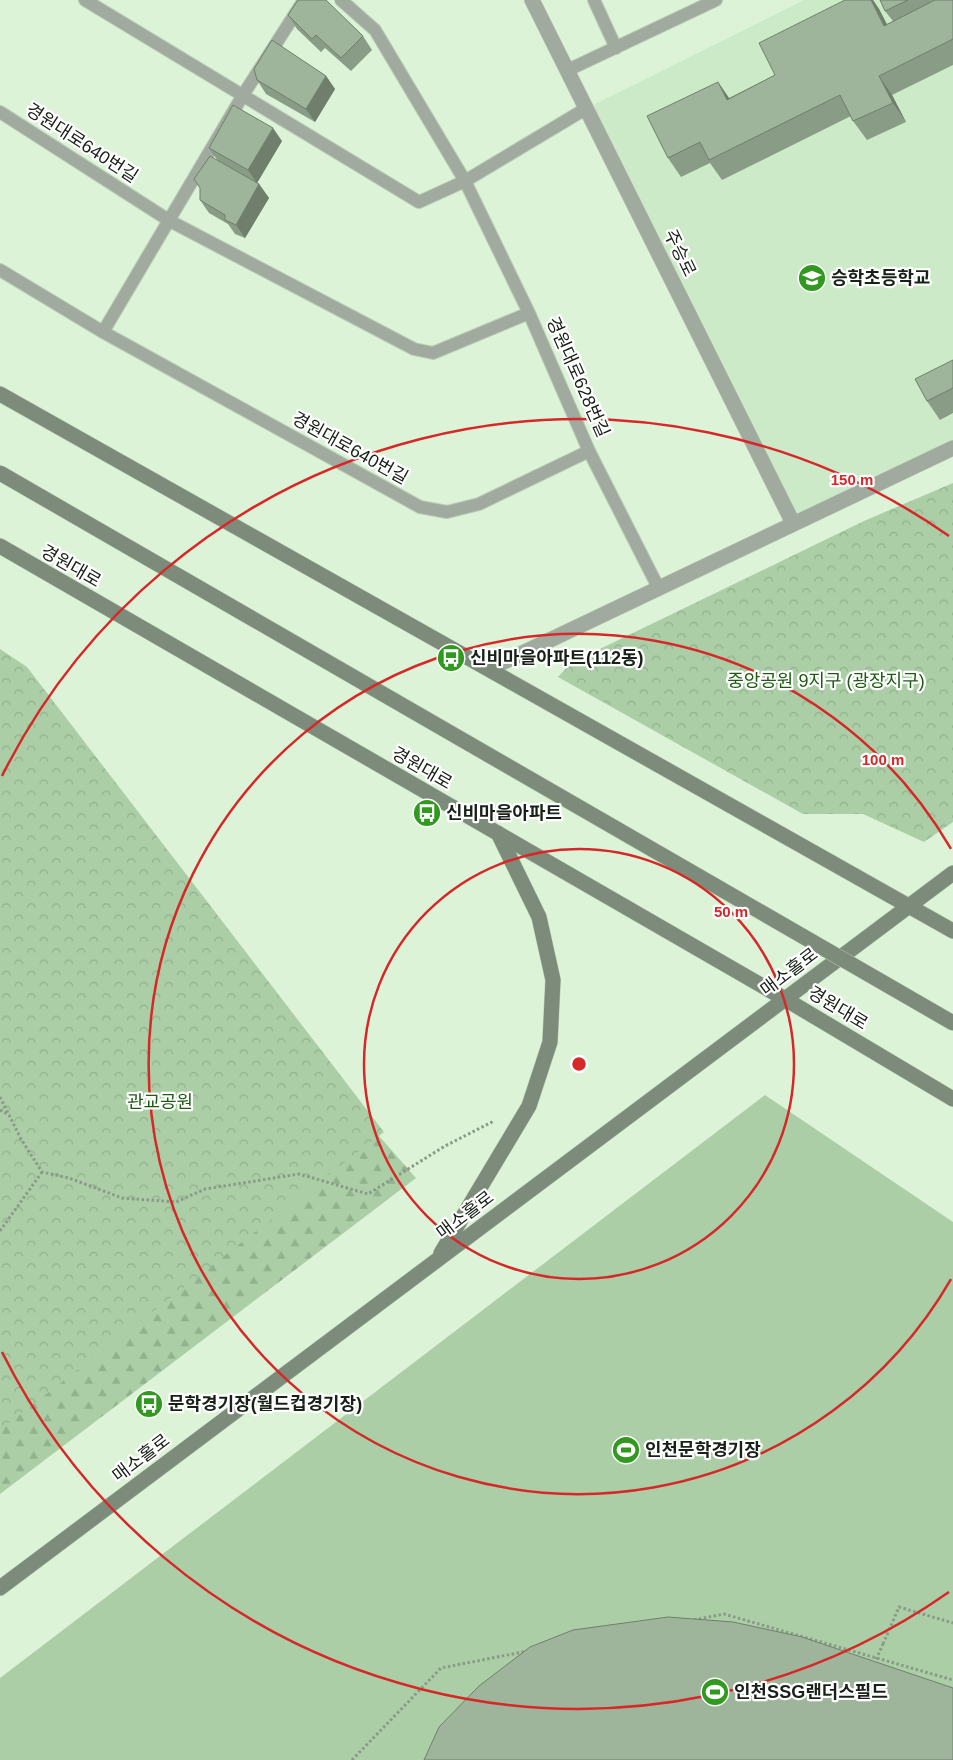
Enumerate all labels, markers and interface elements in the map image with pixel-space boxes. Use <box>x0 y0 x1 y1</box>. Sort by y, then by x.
street label: 경원대로640번길 <box>22 99 142 187</box>
street label: 주승로 <box>660 226 700 280</box>
school or university icon: 승학초등학교 <box>797 263 827 293</box>
place label: 승학초등학교 <box>831 268 930 288</box>
street label: 경원대로628번길 <box>543 314 613 440</box>
street label: 경원대로640번길 <box>289 408 411 488</box>
text: 150 m <box>831 471 873 488</box>
street label: 경원대로 <box>37 541 105 591</box>
bus stop icon: 신비마을아파트(112동) <box>436 643 466 673</box>
place label: 신비마을아파트(112동) <box>470 648 644 668</box>
park label: 중앙공원 9지구 (광장지구) <box>727 671 925 691</box>
street label: 경원대로 <box>388 743 456 793</box>
text: 100 m <box>862 751 904 768</box>
bus stop icon: 신비마을아파트 <box>412 798 442 828</box>
place label: 신비마을아파트 <box>446 803 562 823</box>
text: 50 m <box>714 903 748 920</box>
street label: 매소홀로 <box>757 944 821 1000</box>
street label: 경원대로 <box>804 982 872 1034</box>
centre of rings <box>570 1055 588 1073</box>
park label: 관교공원 <box>127 1092 193 1112</box>
street label: 매소홀로 <box>433 1187 497 1243</box>
bus stop icon: 문학경기장(월드컵경기장) <box>134 1389 164 1419</box>
place label: 문학경기장(월드컵경기장) <box>168 1394 362 1414</box>
street label: 매소홀로 <box>109 1430 173 1486</box>
sports icon: 인천문학경기장 <box>611 1435 641 1465</box>
place label: 인천문학경기장 <box>645 1440 761 1460</box>
sports icon: 인천SSG랜더스필드 <box>700 1677 730 1707</box>
place label: 인천SSG랜더스필드 <box>734 1682 888 1702</box>

